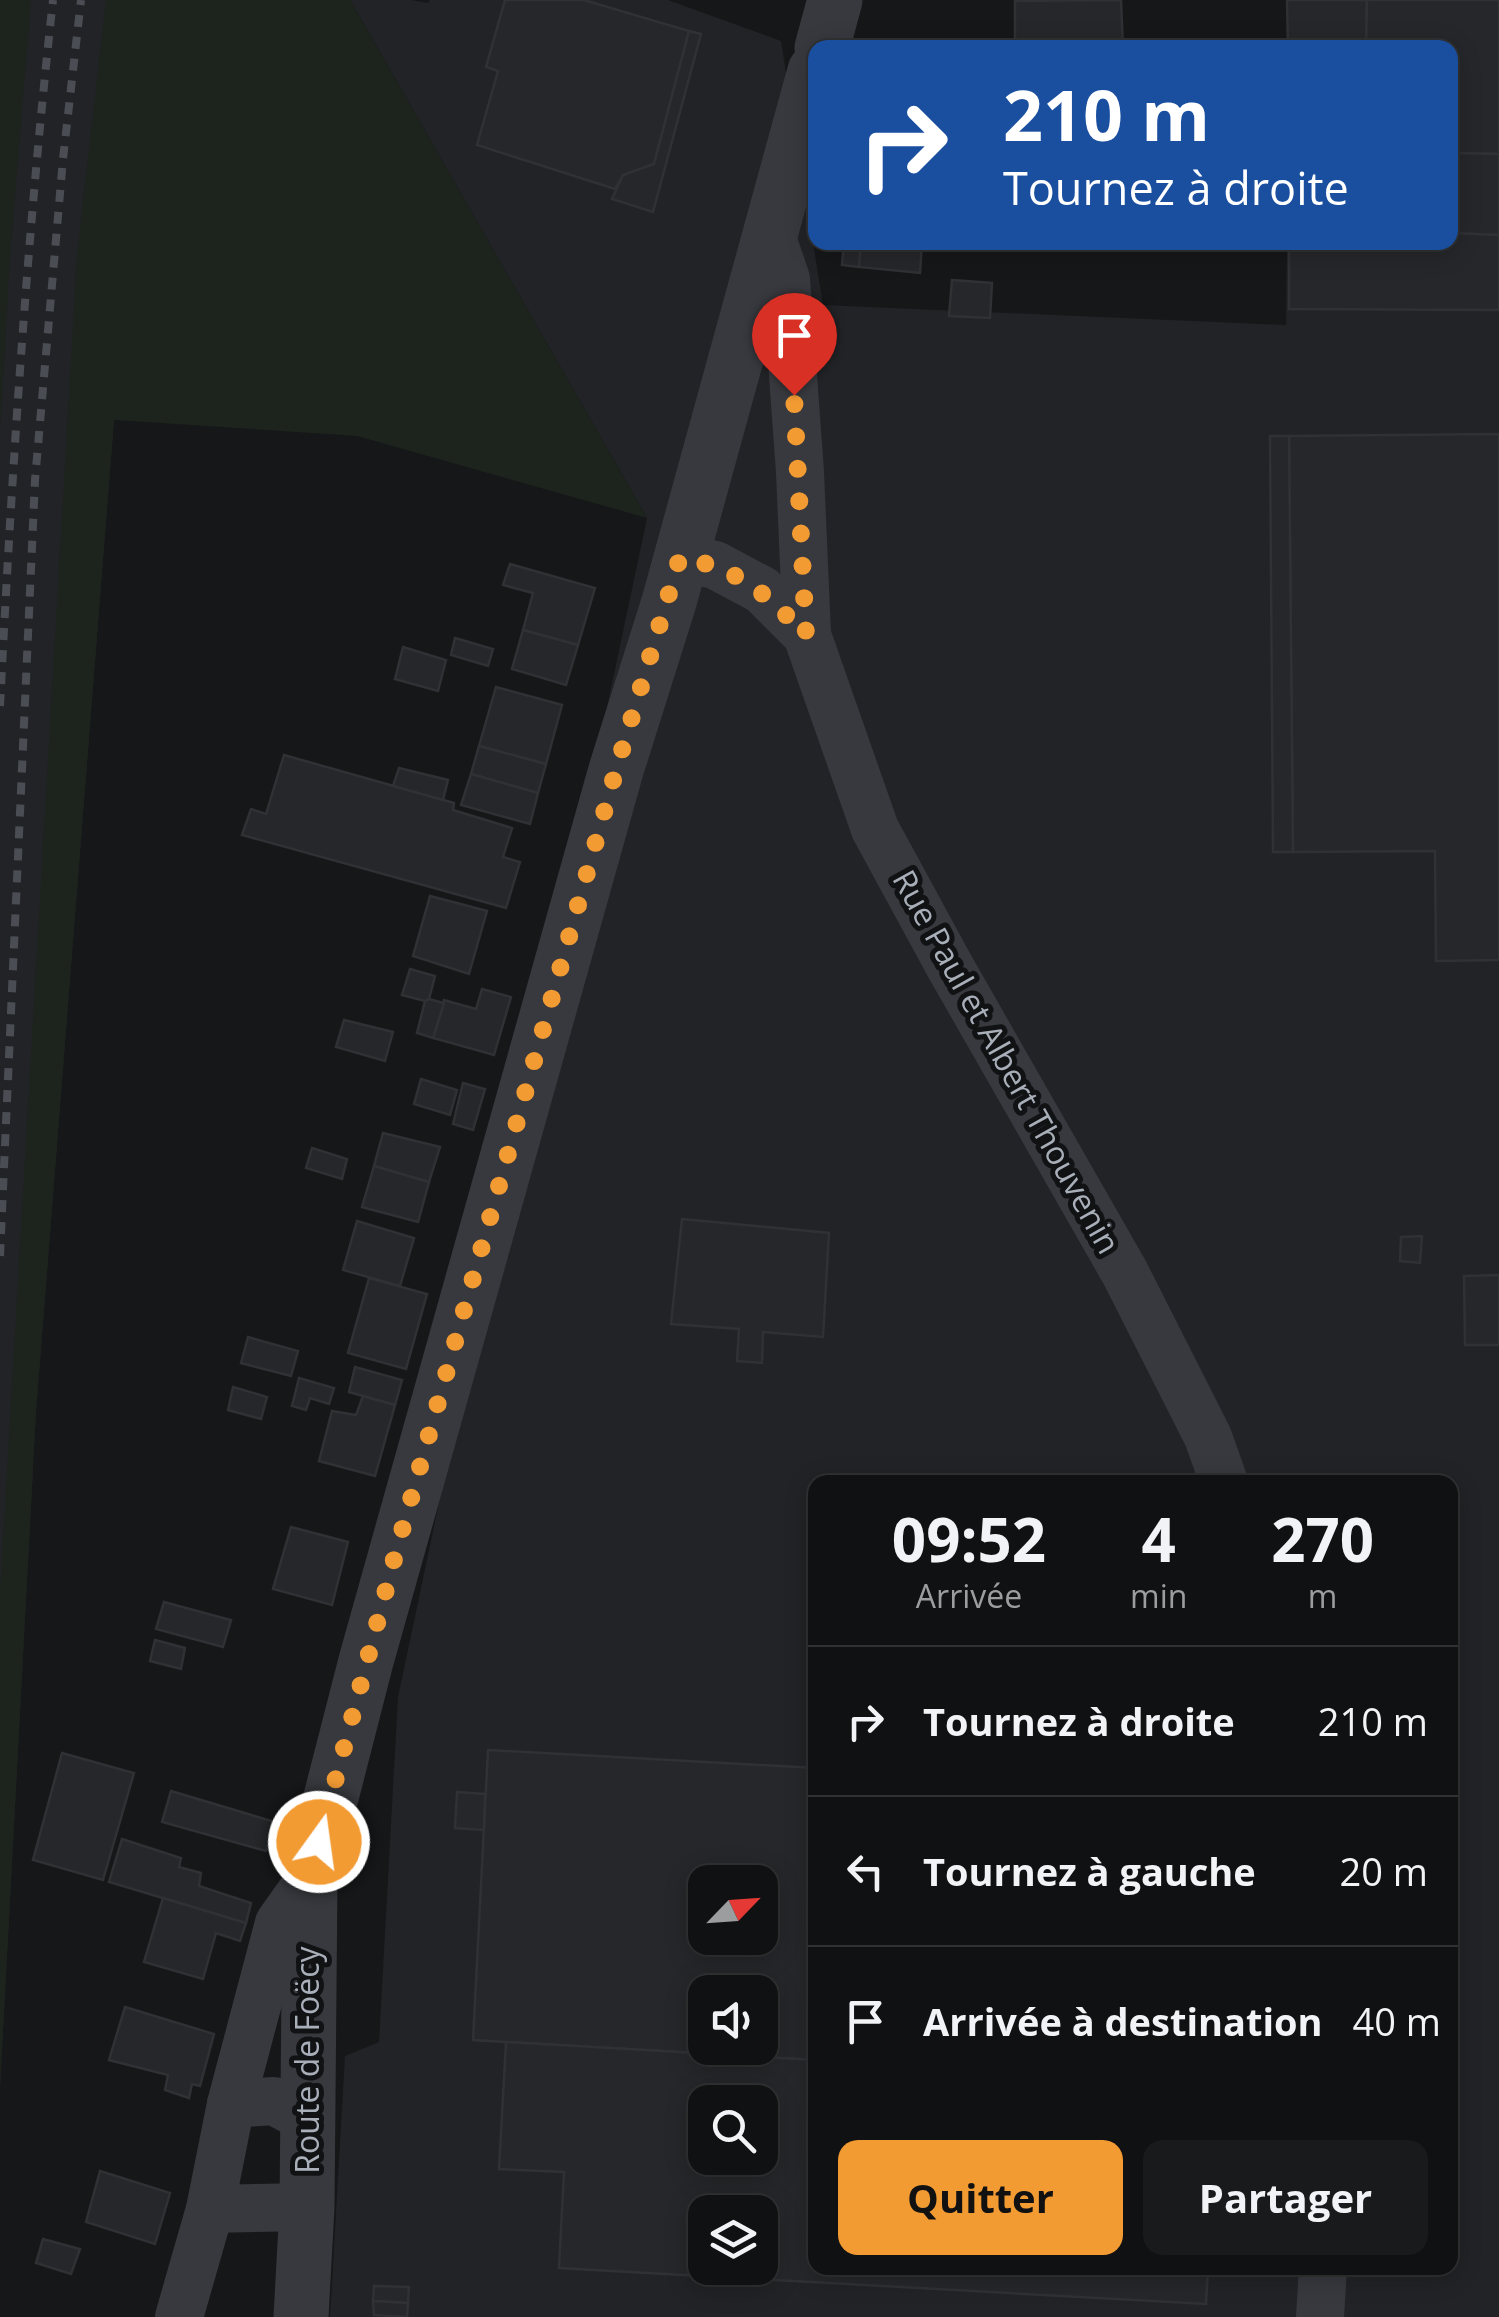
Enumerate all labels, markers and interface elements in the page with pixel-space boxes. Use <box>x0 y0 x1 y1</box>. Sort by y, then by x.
text: 210 m <box>1003 66 1210 162</box>
icon: right <box>838 80 968 210</box>
text: Tournez à droite <box>1003 157 1349 218</box>
pin <box>752 293 837 396</box>
icon: arrive <box>767 308 822 363</box>
street label: Rue Paul et Albert Thouvenin <box>884 862 1131 1261</box>
text: 09:52 <box>892 1498 1046 1580</box>
text: 4 <box>1142 1498 1176 1580</box>
text: 270 <box>1271 1498 1374 1580</box>
text: Arrivée <box>916 1574 1022 1617</box>
text: min <box>1130 1574 1187 1617</box>
text: m <box>1308 1574 1337 1617</box>
icon: right <box>838 1694 893 1749</box>
text: Tournez à droite <box>923 1695 1235 1747</box>
text: 210 m <box>1318 1695 1428 1747</box>
position arrow <box>267 1790 371 1894</box>
icon: left <box>838 1844 893 1899</box>
text: Tournez à gauche <box>923 1845 1256 1897</box>
text: 20 m <box>1339 1845 1428 1897</box>
north arrow <box>688 1865 778 1955</box>
map controls <box>688 1865 778 2285</box>
street label: Route de Foëcy <box>285 1945 328 2174</box>
button: sound <box>688 1975 778 2065</box>
icon: arrive <box>838 1994 893 2049</box>
text: Arrivée à destination <box>923 1995 1323 2047</box>
text: 40 m <box>1353 1995 1441 2047</box>
button: search <box>688 2085 778 2175</box>
button: Quitter <box>838 2140 1123 2255</box>
button: Partager <box>1143 2140 1428 2255</box>
button: layers <box>688 2195 778 2285</box>

